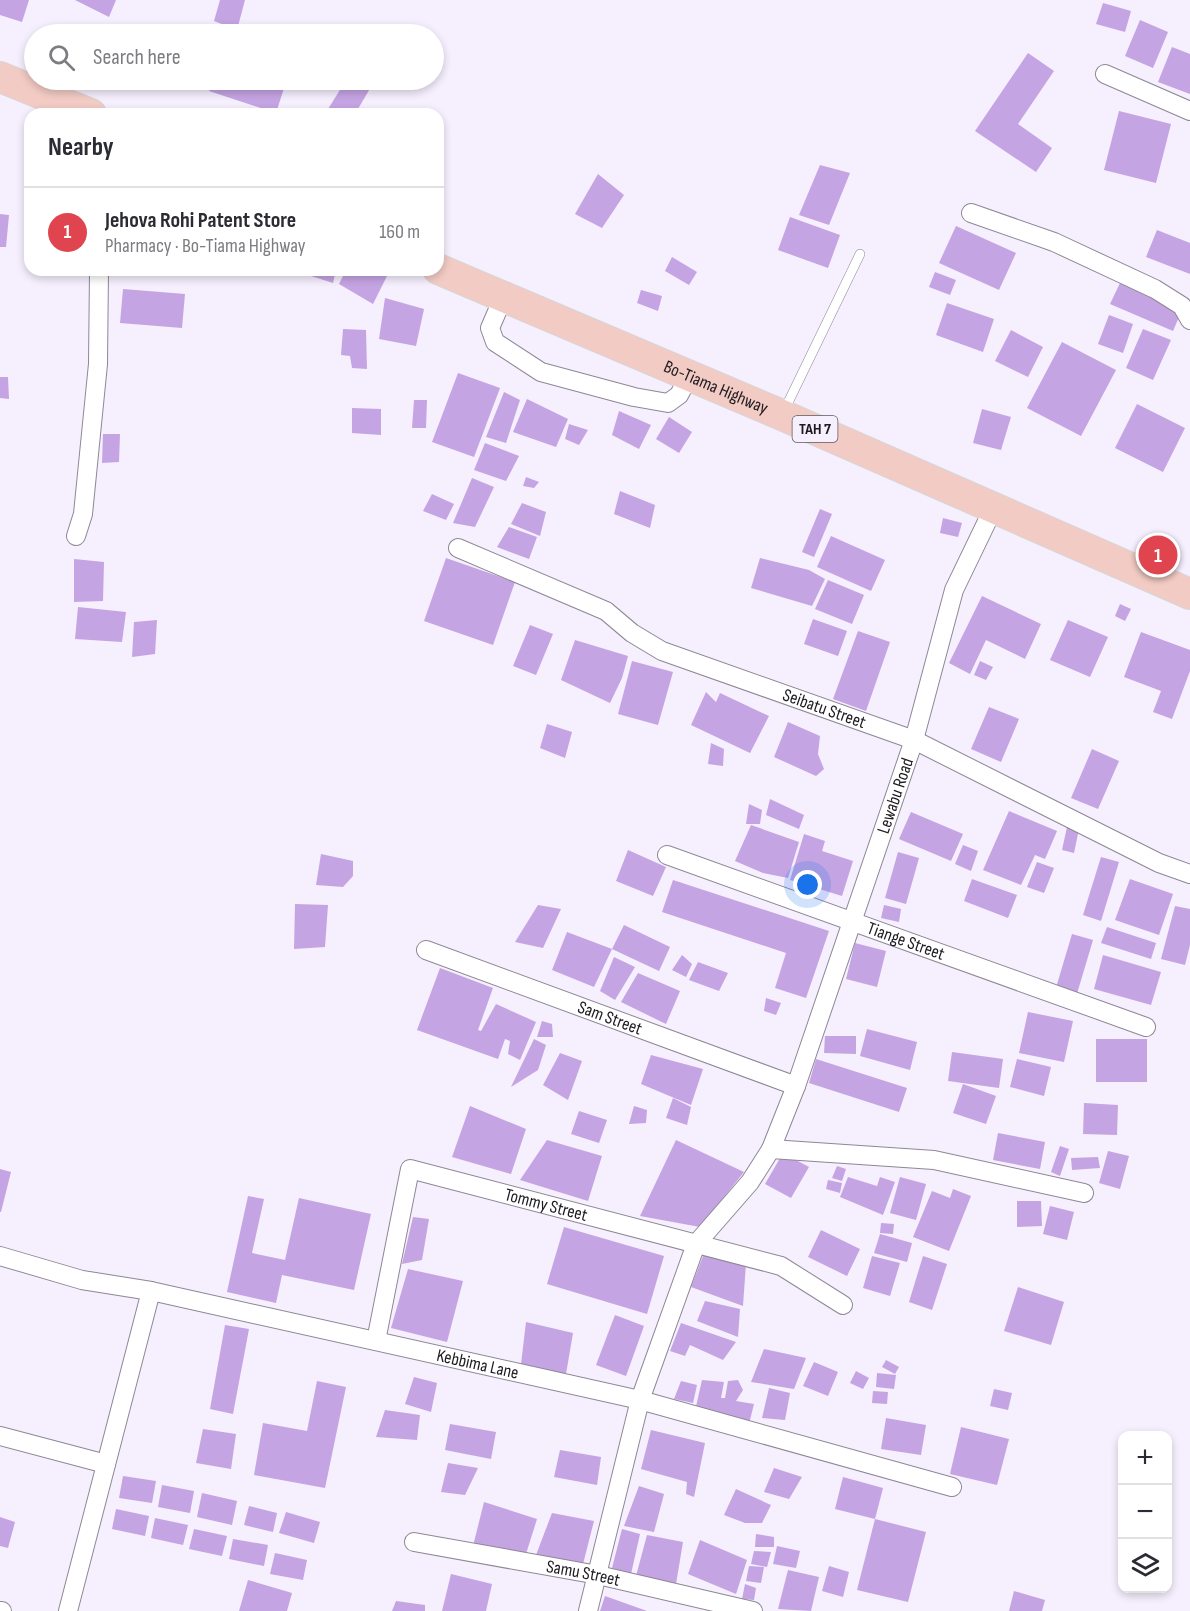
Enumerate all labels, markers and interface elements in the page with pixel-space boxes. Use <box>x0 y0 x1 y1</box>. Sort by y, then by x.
search box <box>24 24 444 90</box>
icon: search <box>45 41 78 74</box>
text: Search here <box>93 44 180 71</box>
text: Nearby <box>48 132 114 163</box>
text: Jehova Rohi Patent Store <box>105 207 296 234</box>
text: 1 <box>64 220 71 244</box>
text: 160 m <box>379 220 420 244</box>
text: Pharmacy · Bo-Tiama Highway <box>105 234 305 258</box>
street label: Bo-Tiama Highway <box>661 356 771 418</box>
road number: TAH 7 <box>792 416 838 442</box>
pin: 1 <box>1138 532 1178 578</box>
street label: Seibatu Street <box>780 684 869 733</box>
street label: Lewabu Road <box>872 755 918 836</box>
your location <box>793 870 822 899</box>
street label: Tiange Street <box>865 917 948 965</box>
street label: Sam Street <box>575 996 646 1039</box>
street label: Tommy Street <box>503 1184 590 1226</box>
street label: Kebbima Lane <box>435 1344 521 1383</box>
map controls <box>1118 1431 1172 1593</box>
button: + <box>1118 1431 1172 1485</box>
button: − <box>1118 1485 1172 1539</box>
button: layers <box>1118 1539 1172 1593</box>
street label: Samu Street <box>545 1555 623 1590</box>

